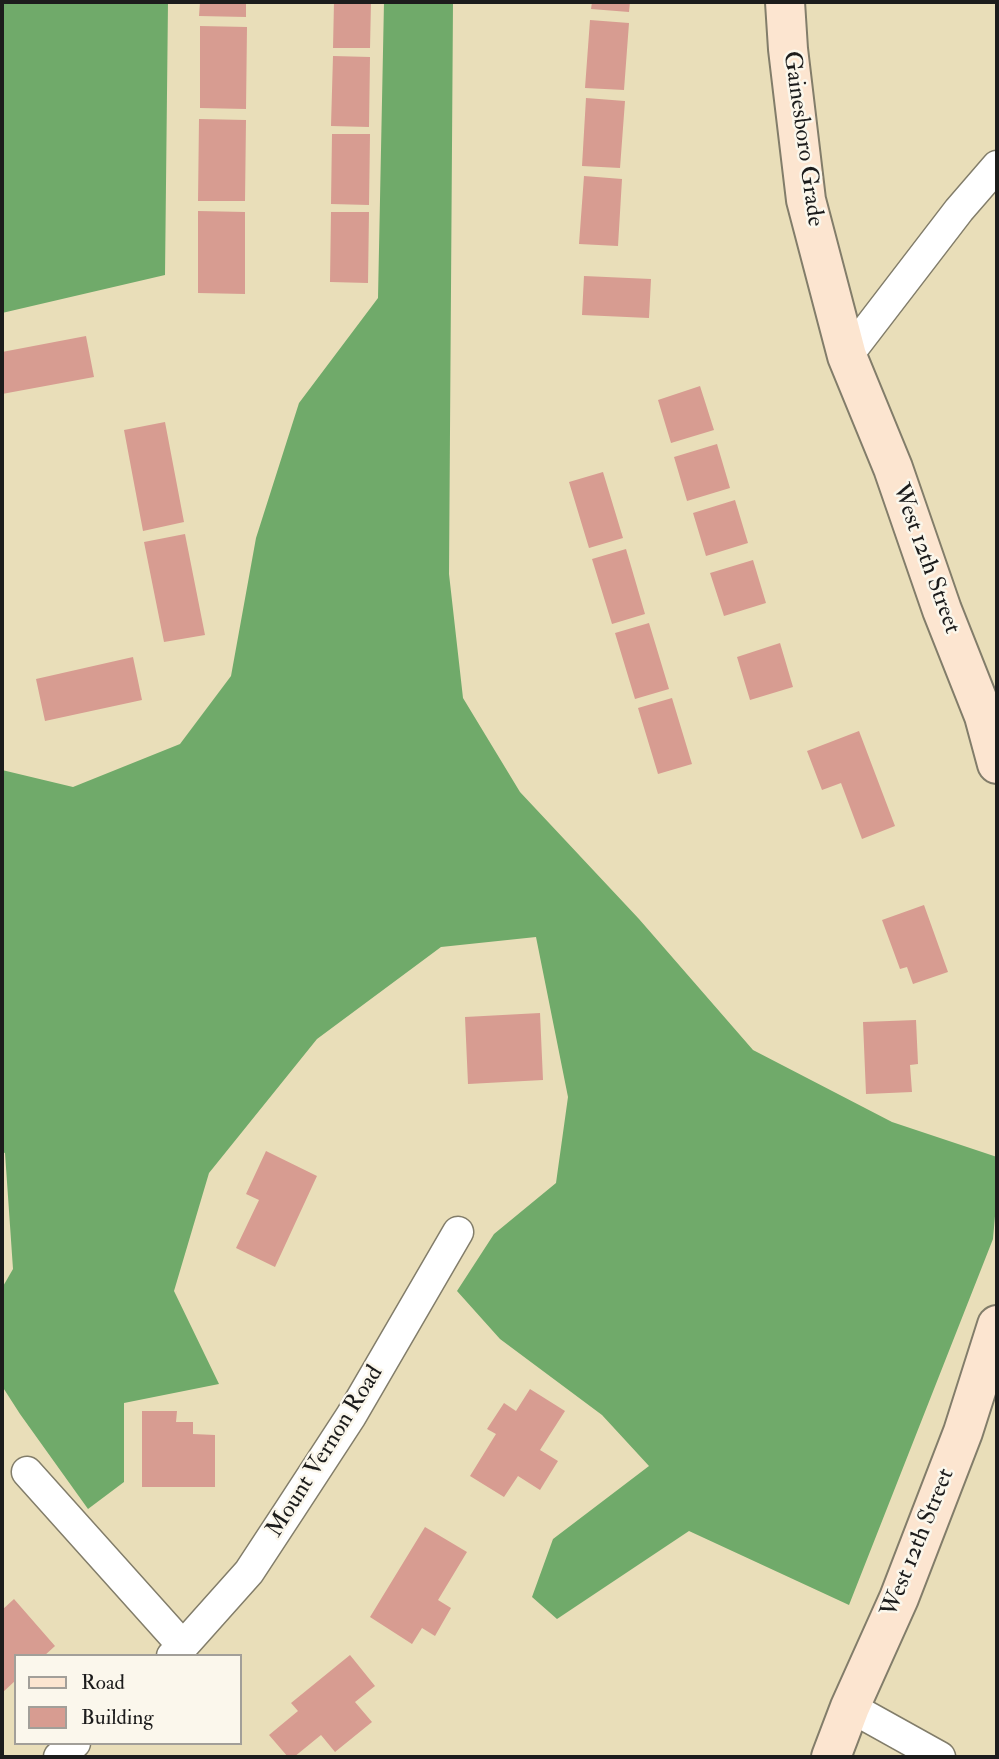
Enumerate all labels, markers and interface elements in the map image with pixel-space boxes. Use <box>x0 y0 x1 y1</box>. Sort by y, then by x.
street label: Gainesboro Grade <box>775 50 829 228</box>
street label: West 12th Street <box>885 480 965 638</box>
street label: Mount Vernon Road <box>262 1361 390 1543</box>
street label: West 12th Street <box>876 1465 962 1621</box>
legend <box>14 1654 242 1745</box>
text: Road <box>81 1669 125 1696</box>
text: Building <box>81 1704 154 1731</box>

